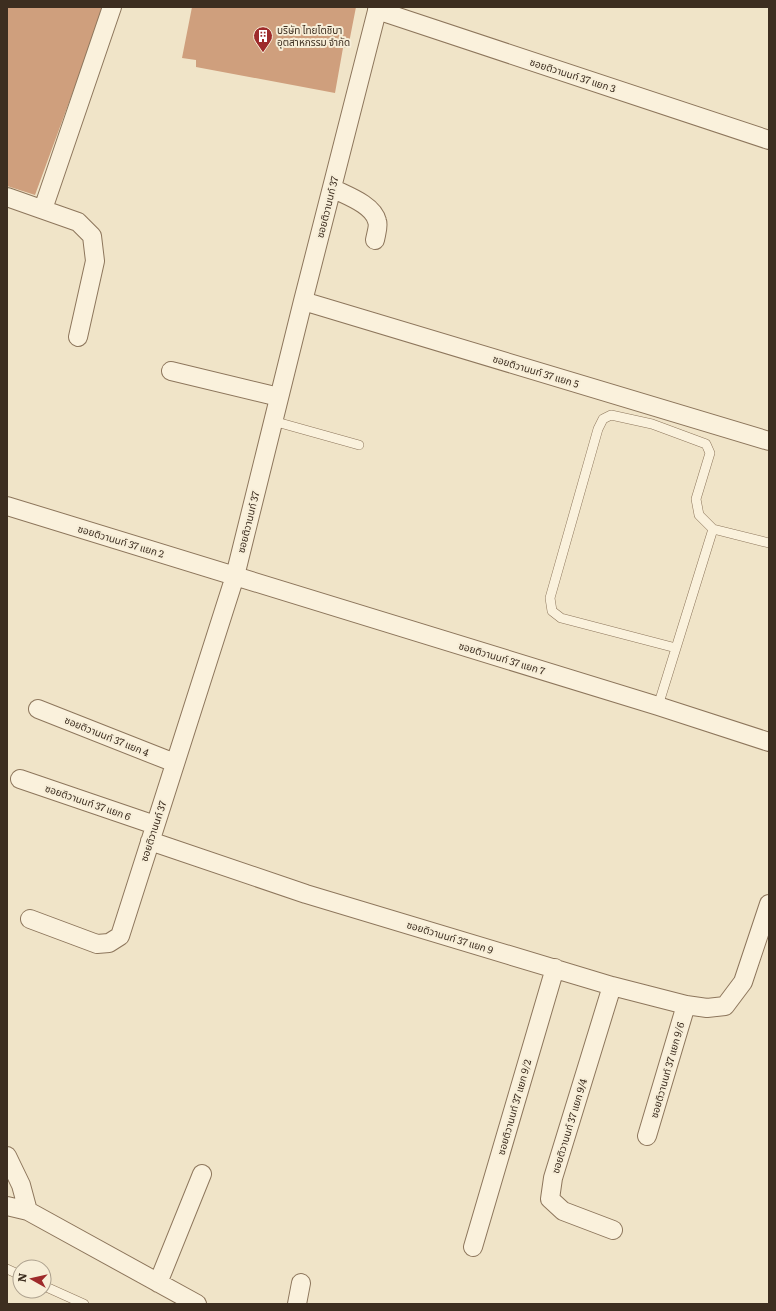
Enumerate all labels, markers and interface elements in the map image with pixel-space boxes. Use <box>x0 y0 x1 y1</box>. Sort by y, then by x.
place label: บริษัท ไทยโตชิบา อุตสาหกรรม จำกัด <box>277 22 350 49</box>
building icon: บริษัท ไทยโตชิบา อุตสาหกรรม จำกัด <box>252 25 274 53</box>
street label: ซอยติวานนท์ 37 แยก 3 <box>528 54 618 96</box>
street label: ซอยติวานนท์ 37 <box>312 174 341 239</box>
street label: ซอยติวานนท์ 37 แยก 5 <box>491 350 581 391</box>
street label: ซอยติวานนท์ 37 <box>233 489 262 554</box>
street label: ซอยติวานนท์ 37 แยก 2 <box>76 520 166 561</box>
street label: ซอยติวานนท์ 37 แยก 7 <box>457 637 547 678</box>
street label: ซอยติวานนท์ 37 แยก 4 <box>63 712 152 760</box>
street label: ซอยติวานนท์ 37 แยก 6 <box>43 780 134 823</box>
street label: ซอยติวานนท์ 37 <box>136 799 169 863</box>
street label: ซอยติวานนท์ 37 แยก 9 <box>405 916 495 957</box>
street label: ซอยติวานนท์ 37 แยก 9/6 <box>646 1019 688 1120</box>
street label: ซอยติวานนท์ 37 แยก 9/2 <box>493 1057 534 1157</box>
street label: ซอยติวานนท์ 37 แยก 9/4 <box>547 1076 590 1175</box>
north arrow <box>12 1259 52 1299</box>
text: N <box>13 1272 30 1283</box>

